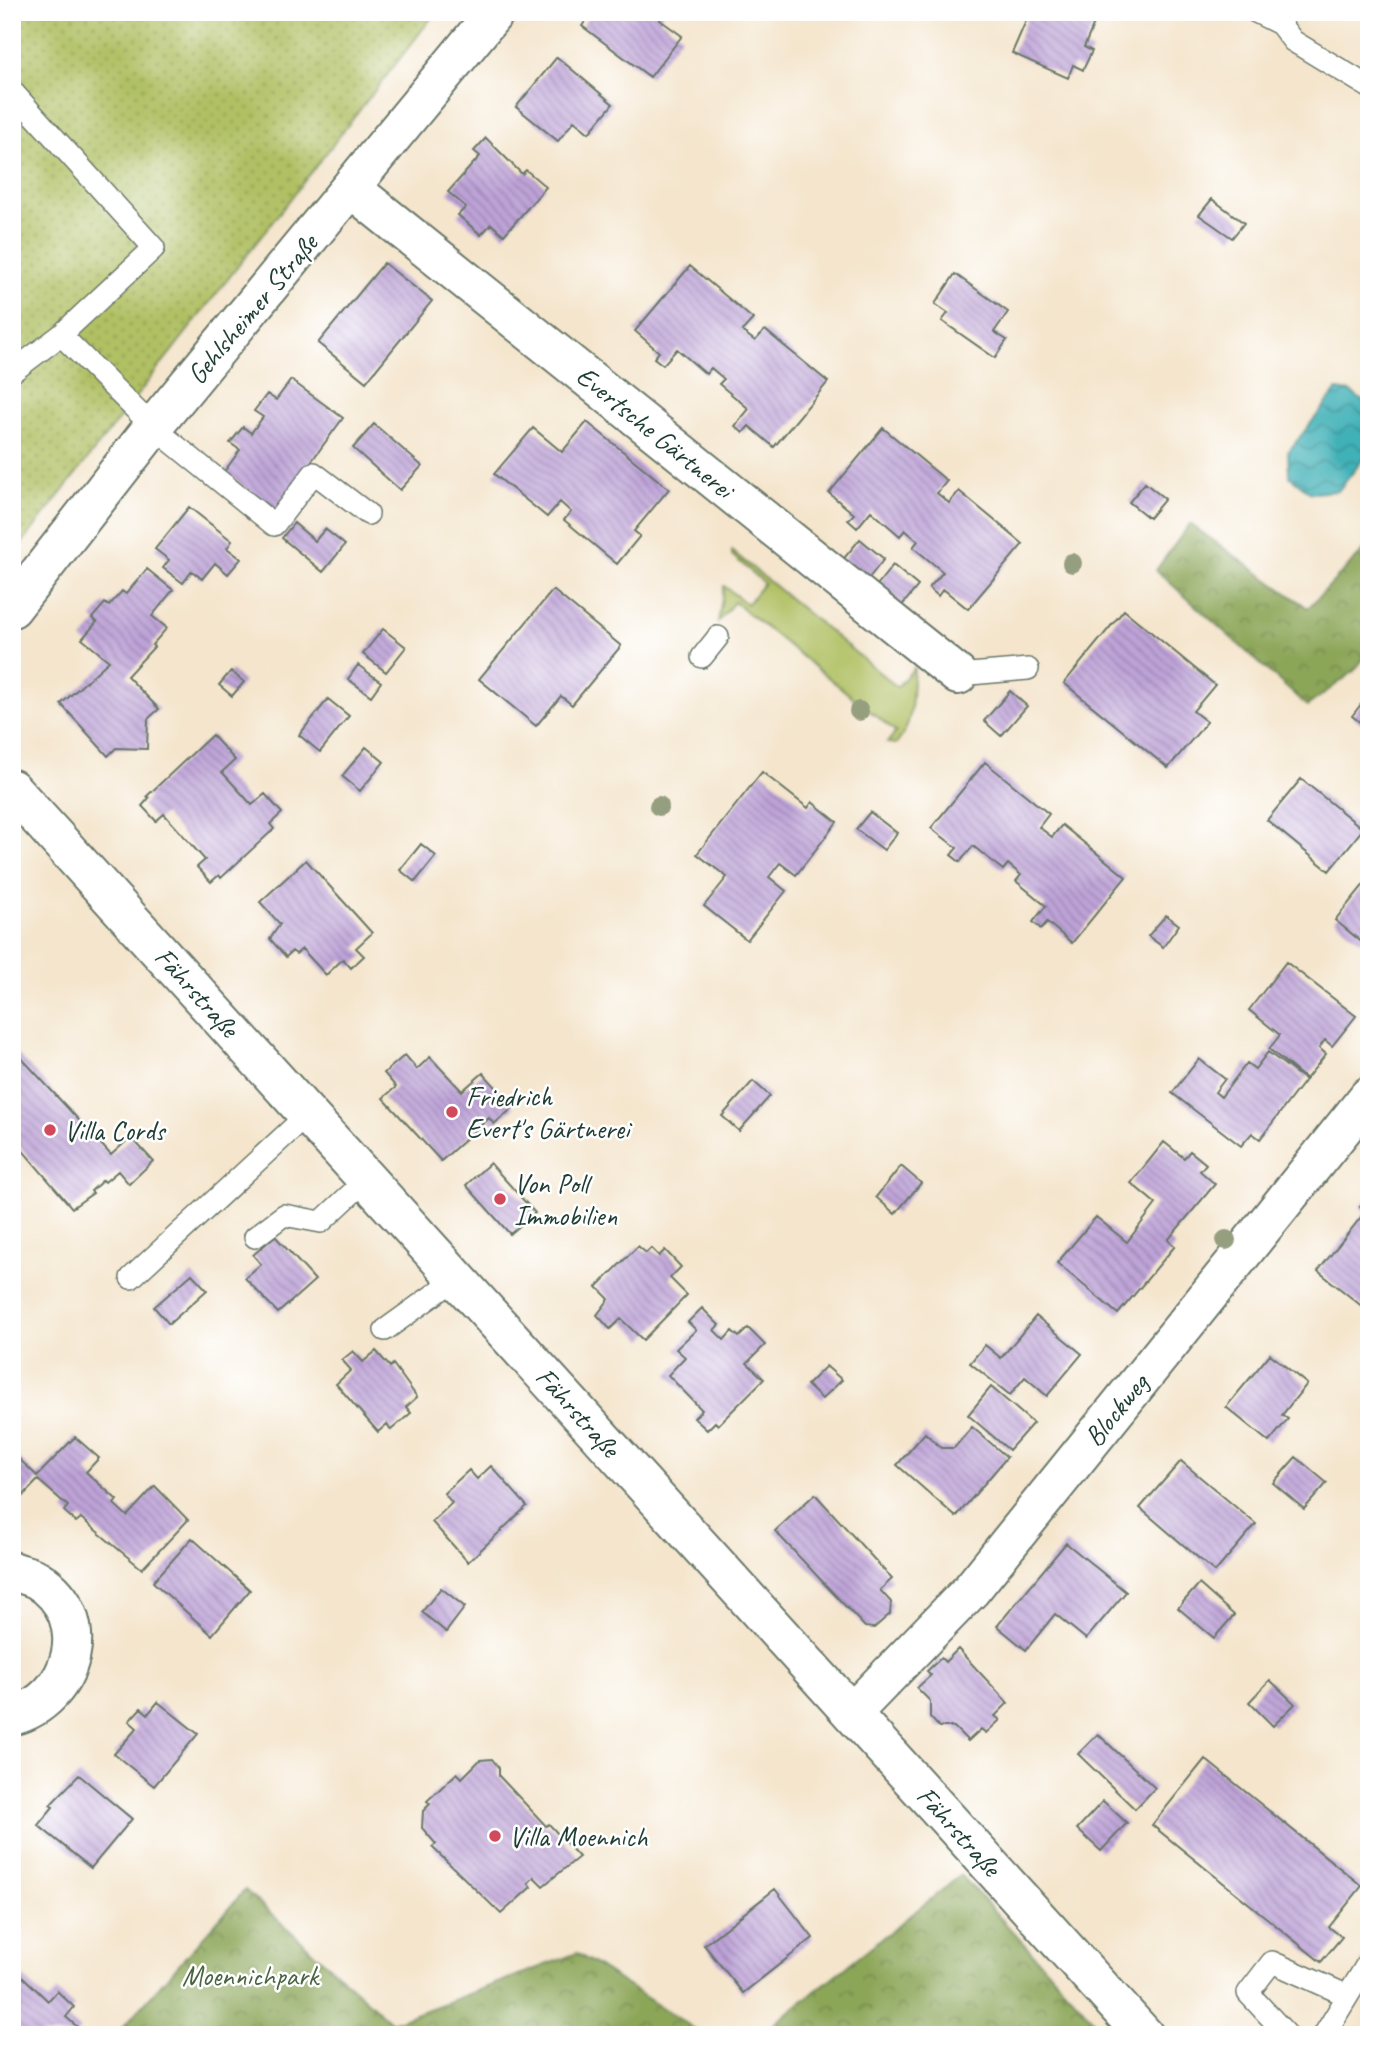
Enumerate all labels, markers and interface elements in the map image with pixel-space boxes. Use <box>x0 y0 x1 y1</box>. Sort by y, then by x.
street label: Gehlsheimer Straße <box>179 225 326 391</box>
street label: Evertsche Gärtnerei <box>570 358 743 508</box>
street label: Fährstraße <box>147 940 248 1046</box>
place label: Friedrich Evert's Gärtnerei <box>466 1079 633 1146</box>
marker: Friedrich Evert's Gärtnerei <box>444 1104 460 1120</box>
place label: Villa Cords <box>64 1113 167 1148</box>
marker: Villa Cords <box>42 1122 58 1138</box>
place label: Von Poll Immobilien <box>514 1166 617 1233</box>
marker: Von Poll Immobilien <box>492 1191 508 1207</box>
street label: Fährstraße <box>528 1360 629 1466</box>
street label: Blockweg <box>1076 1365 1157 1453</box>
street label: Fährstraße <box>909 1779 1010 1885</box>
place label: Villa Moennich <box>509 1819 648 1854</box>
marker: Villa Moennich <box>487 1828 503 1844</box>
park label: Moennichpark <box>182 1958 321 1993</box>

